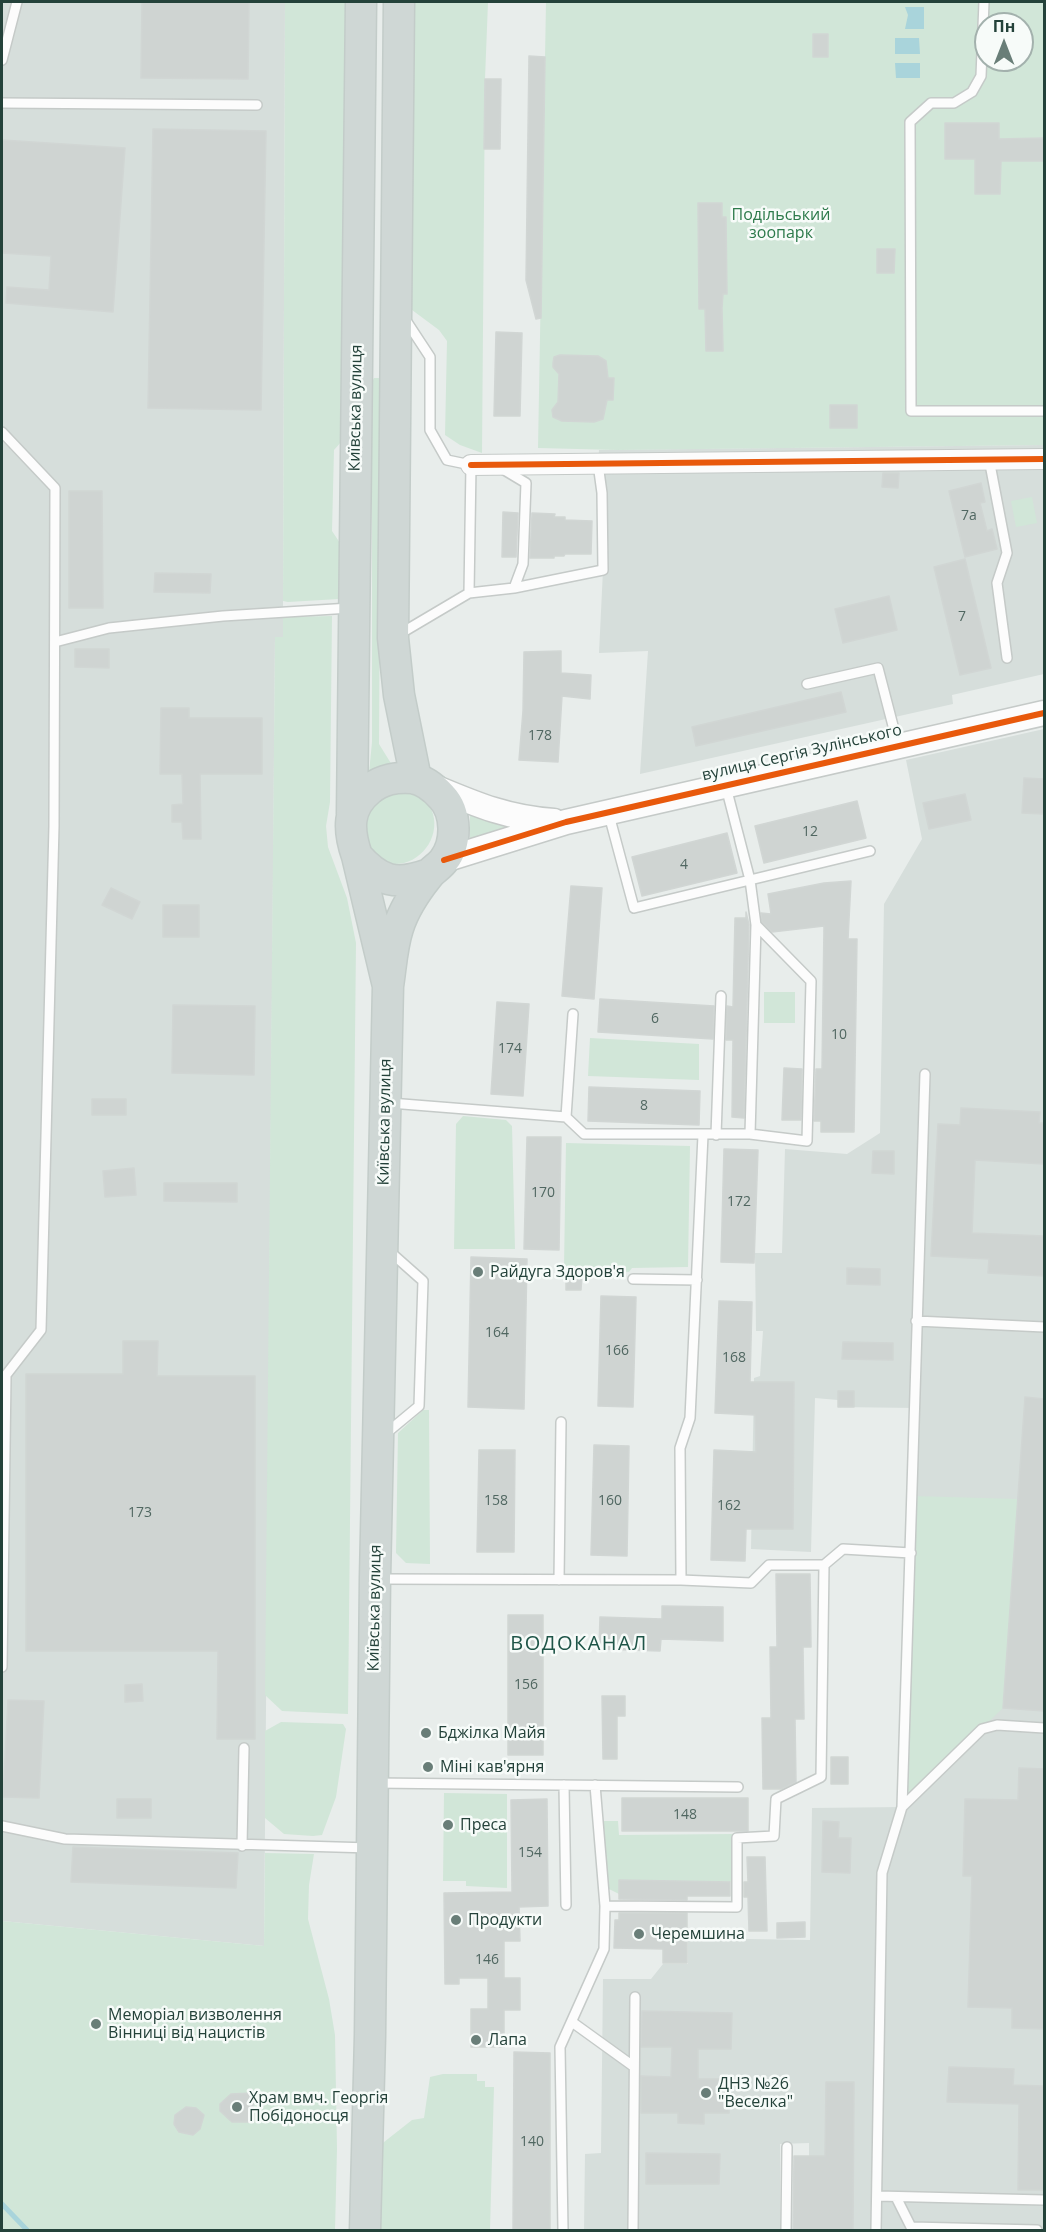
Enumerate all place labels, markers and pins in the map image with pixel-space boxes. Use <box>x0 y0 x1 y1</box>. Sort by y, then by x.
place label: Райдуга Здоров'я <box>490 1262 625 1282</box>
marker: Райдуга Здоров'я <box>471 1265 485 1279</box>
place label: Бджілка Майя <box>438 1723 546 1743</box>
marker: Бджілка Майя <box>419 1726 433 1740</box>
place label: Міні кав'ярня <box>440 1757 544 1777</box>
marker: Міні кав'ярня <box>421 1760 435 1774</box>
place label: Преса <box>460 1815 507 1835</box>
marker: Преса <box>441 1818 455 1832</box>
place label: Продукти <box>468 1910 542 1930</box>
marker: Продукти <box>449 1913 463 1927</box>
place label: Черемшина <box>651 1924 745 1944</box>
marker: Черемшина <box>632 1927 646 1941</box>
place label: Меморіал визволення Вінниці від нацистів <box>108 2005 282 2043</box>
marker: Меморіал визволення Вінниці від нацистів <box>89 2017 103 2031</box>
place label: Лапа <box>488 2030 527 2050</box>
marker: Лапа <box>469 2033 483 2047</box>
place label: ДНЗ №26 "Веселка" <box>718 2074 793 2112</box>
marker: ДНЗ №26 "Веселка" <box>699 2086 713 2100</box>
place label: Храм вмч. Георгія Побідоносця <box>249 2088 388 2126</box>
marker: Храм вмч. Георгія Побідоносця <box>230 2100 244 2114</box>

